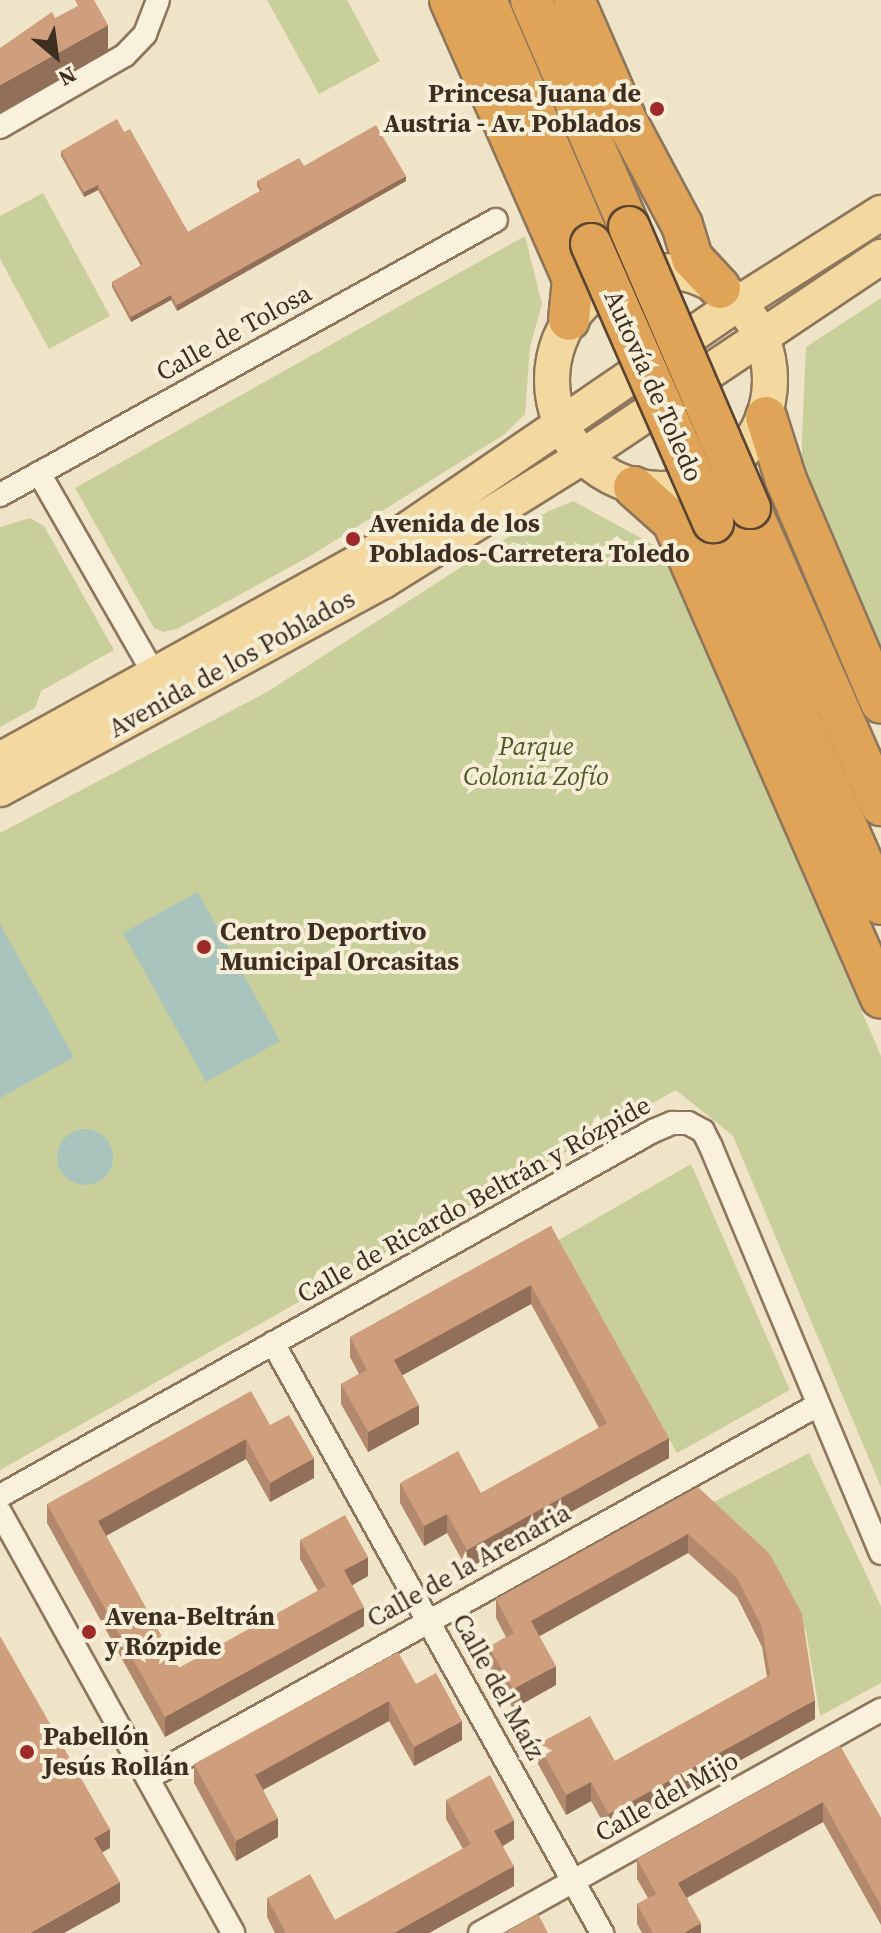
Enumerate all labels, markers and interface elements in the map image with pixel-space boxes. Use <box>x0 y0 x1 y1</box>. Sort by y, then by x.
north arrow <box>16 16 96 96</box>
text: N <box>53 60 82 94</box>
place label: Princesa Juana de Austria - Av. Poblados <box>383 78 641 140</box>
marker: Princesa Juana de Austria - Av. Poblados <box>648 100 666 118</box>
street label: Calle de Tolosa <box>151 277 317 389</box>
street label: Autovía de Toledo <box>597 285 709 487</box>
place label: Avenida de los Poblados-Carretera Toledo <box>369 508 690 570</box>
marker: Avenida de los Poblados-Carretera Toledo <box>344 530 362 548</box>
street label: Avenida de los Poblados <box>103 583 361 745</box>
park label: Parque Colonia Zofío <box>463 731 609 792</box>
place label: Centro Deportivo Municipal Orcasitas <box>220 916 459 978</box>
marker: Centro Deportivo Municipal Orcasitas <box>195 938 213 956</box>
street label: Calle de Ricardo Beltrán y Rózpide <box>292 1090 656 1310</box>
street label: Calle de la Arenaria <box>362 1497 576 1635</box>
place label: Avena-Beltrán y Rózpide <box>105 1601 275 1662</box>
street label: Calle del Maíz <box>445 1609 551 1765</box>
marker: Avena-Beltrán y Rózpide <box>80 1623 98 1641</box>
place label: Pabellón Jesús Rollán <box>43 1721 189 1782</box>
marker: Pabellón Jesús Rollán <box>18 1743 36 1761</box>
street label: Calle del Mijo <box>590 1745 744 1849</box>

